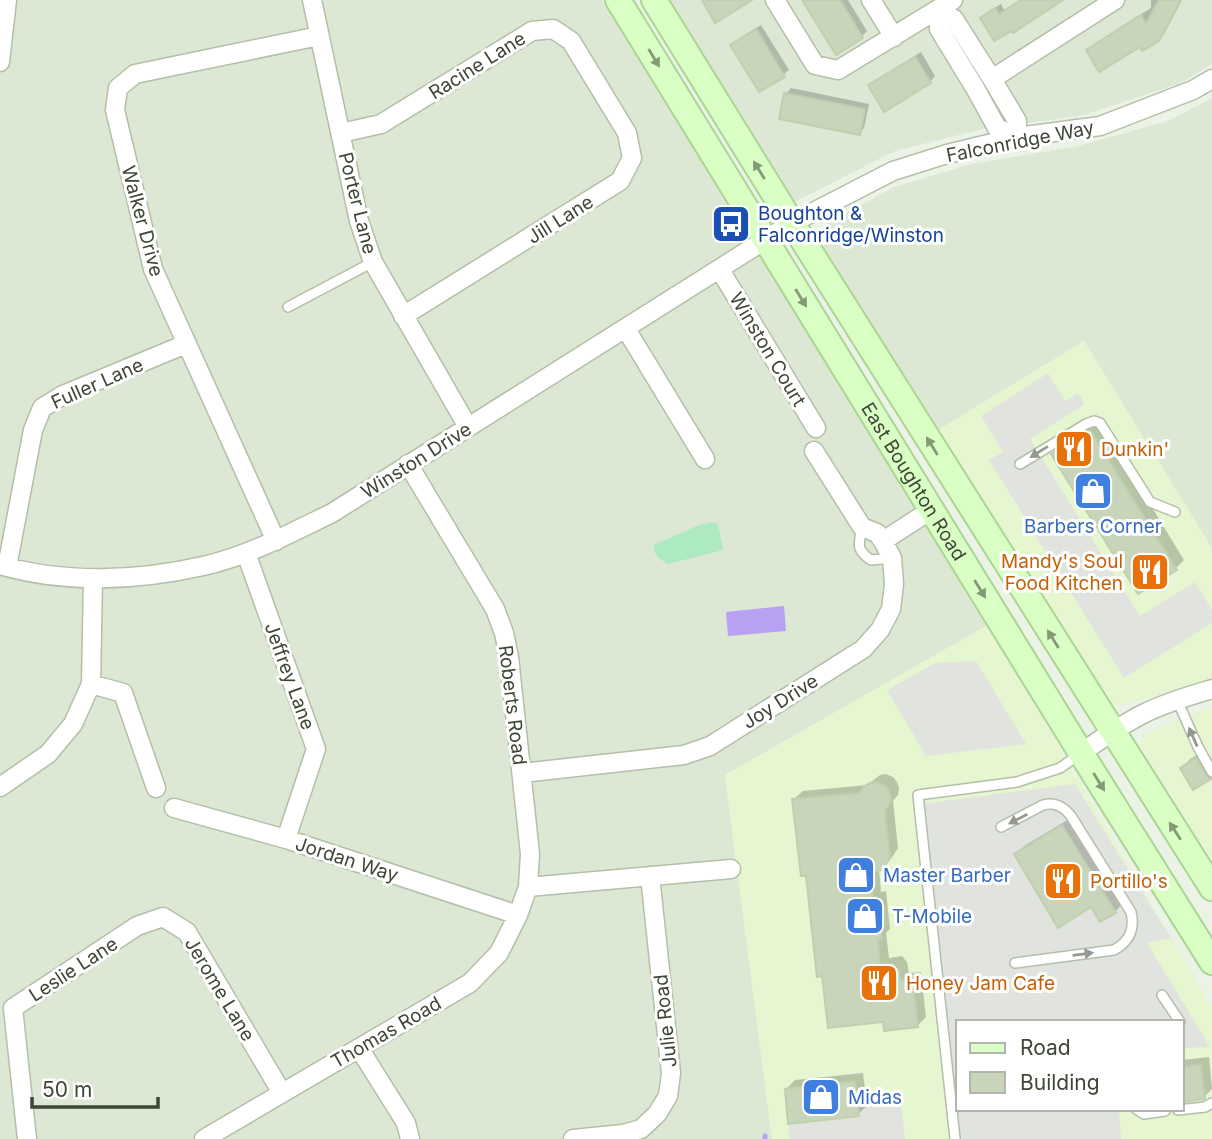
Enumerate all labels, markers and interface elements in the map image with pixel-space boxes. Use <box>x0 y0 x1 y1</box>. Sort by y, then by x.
street label: Racine Lane <box>425 27 530 104</box>
one-way arrow <box>647 49 660 68</box>
street label: Falconridge Way <box>944 116 1096 167</box>
street label: Porter Lane <box>334 150 381 256</box>
one-way arrow <box>753 161 766 180</box>
street label: Walker Drive <box>117 163 168 279</box>
street label: Jill Lane <box>523 190 598 249</box>
place label: Boughton & Falconridge/Winston <box>758 202 944 247</box>
bus stop icon: Boughton & Falconridge/Winston <box>710 203 752 245</box>
street label: Winston Court <box>725 288 811 410</box>
one-way arrow <box>795 289 807 308</box>
street label: Fuller Lane <box>48 353 147 414</box>
street label: East Boughton Road <box>856 398 971 565</box>
street label: Winston Drive <box>357 417 476 503</box>
restaurant icon: Dunkin' <box>1053 428 1095 470</box>
one-way arrow <box>926 437 939 456</box>
place label: Dunkin' <box>1101 438 1169 461</box>
one-way arrow <box>1029 446 1049 459</box>
shop icon: Barbers Corner <box>1072 470 1114 512</box>
place label: Barbers Corner <box>1024 515 1162 538</box>
place label: Mandy's Soul Food Kitchen <box>1001 550 1123 595</box>
restaurant icon: Mandy's Soul Food Kitchen <box>1129 551 1171 593</box>
one-way arrow <box>973 579 986 598</box>
street label: Jeffrey Lane <box>259 619 320 733</box>
one-way arrow <box>1047 629 1060 648</box>
street label: Roberts Road <box>494 644 531 766</box>
street label: Joy Drive <box>738 669 822 734</box>
one-way arrow <box>1187 727 1199 747</box>
one-way arrow <box>1093 773 1106 792</box>
one-way arrow <box>1007 812 1027 824</box>
one-way arrow <box>1169 821 1182 841</box>
street label: Jordan Way <box>293 832 401 887</box>
shop icon: Master Barber <box>835 854 877 896</box>
restaurant icon: Portillo's <box>1042 860 1084 902</box>
place label: Master Barber <box>883 864 1011 887</box>
place label: Portillo's <box>1090 870 1168 893</box>
shop icon: T-Mobile <box>844 895 886 937</box>
place label: T-Mobile <box>892 905 972 928</box>
street label: Leslie Lane <box>25 932 122 1007</box>
street label: Jerome Lane <box>180 933 260 1045</box>
one-way arrow <box>1072 948 1094 959</box>
restaurant icon: Honey Jam Cafe <box>858 962 900 1004</box>
place label: Honey Jam Cafe <box>906 972 1055 995</box>
street label: Julie Road <box>649 973 682 1069</box>
street label: Thomas Road <box>327 992 445 1073</box>
legend <box>956 1020 1184 1111</box>
text: Road <box>1020 1035 1071 1060</box>
scale bar <box>32 1066 158 1110</box>
text: Building <box>1020 1070 1100 1095</box>
shop icon: Midas <box>800 1076 842 1118</box>
text: 50 m <box>42 1077 92 1102</box>
place label: Midas <box>848 1086 902 1109</box>

